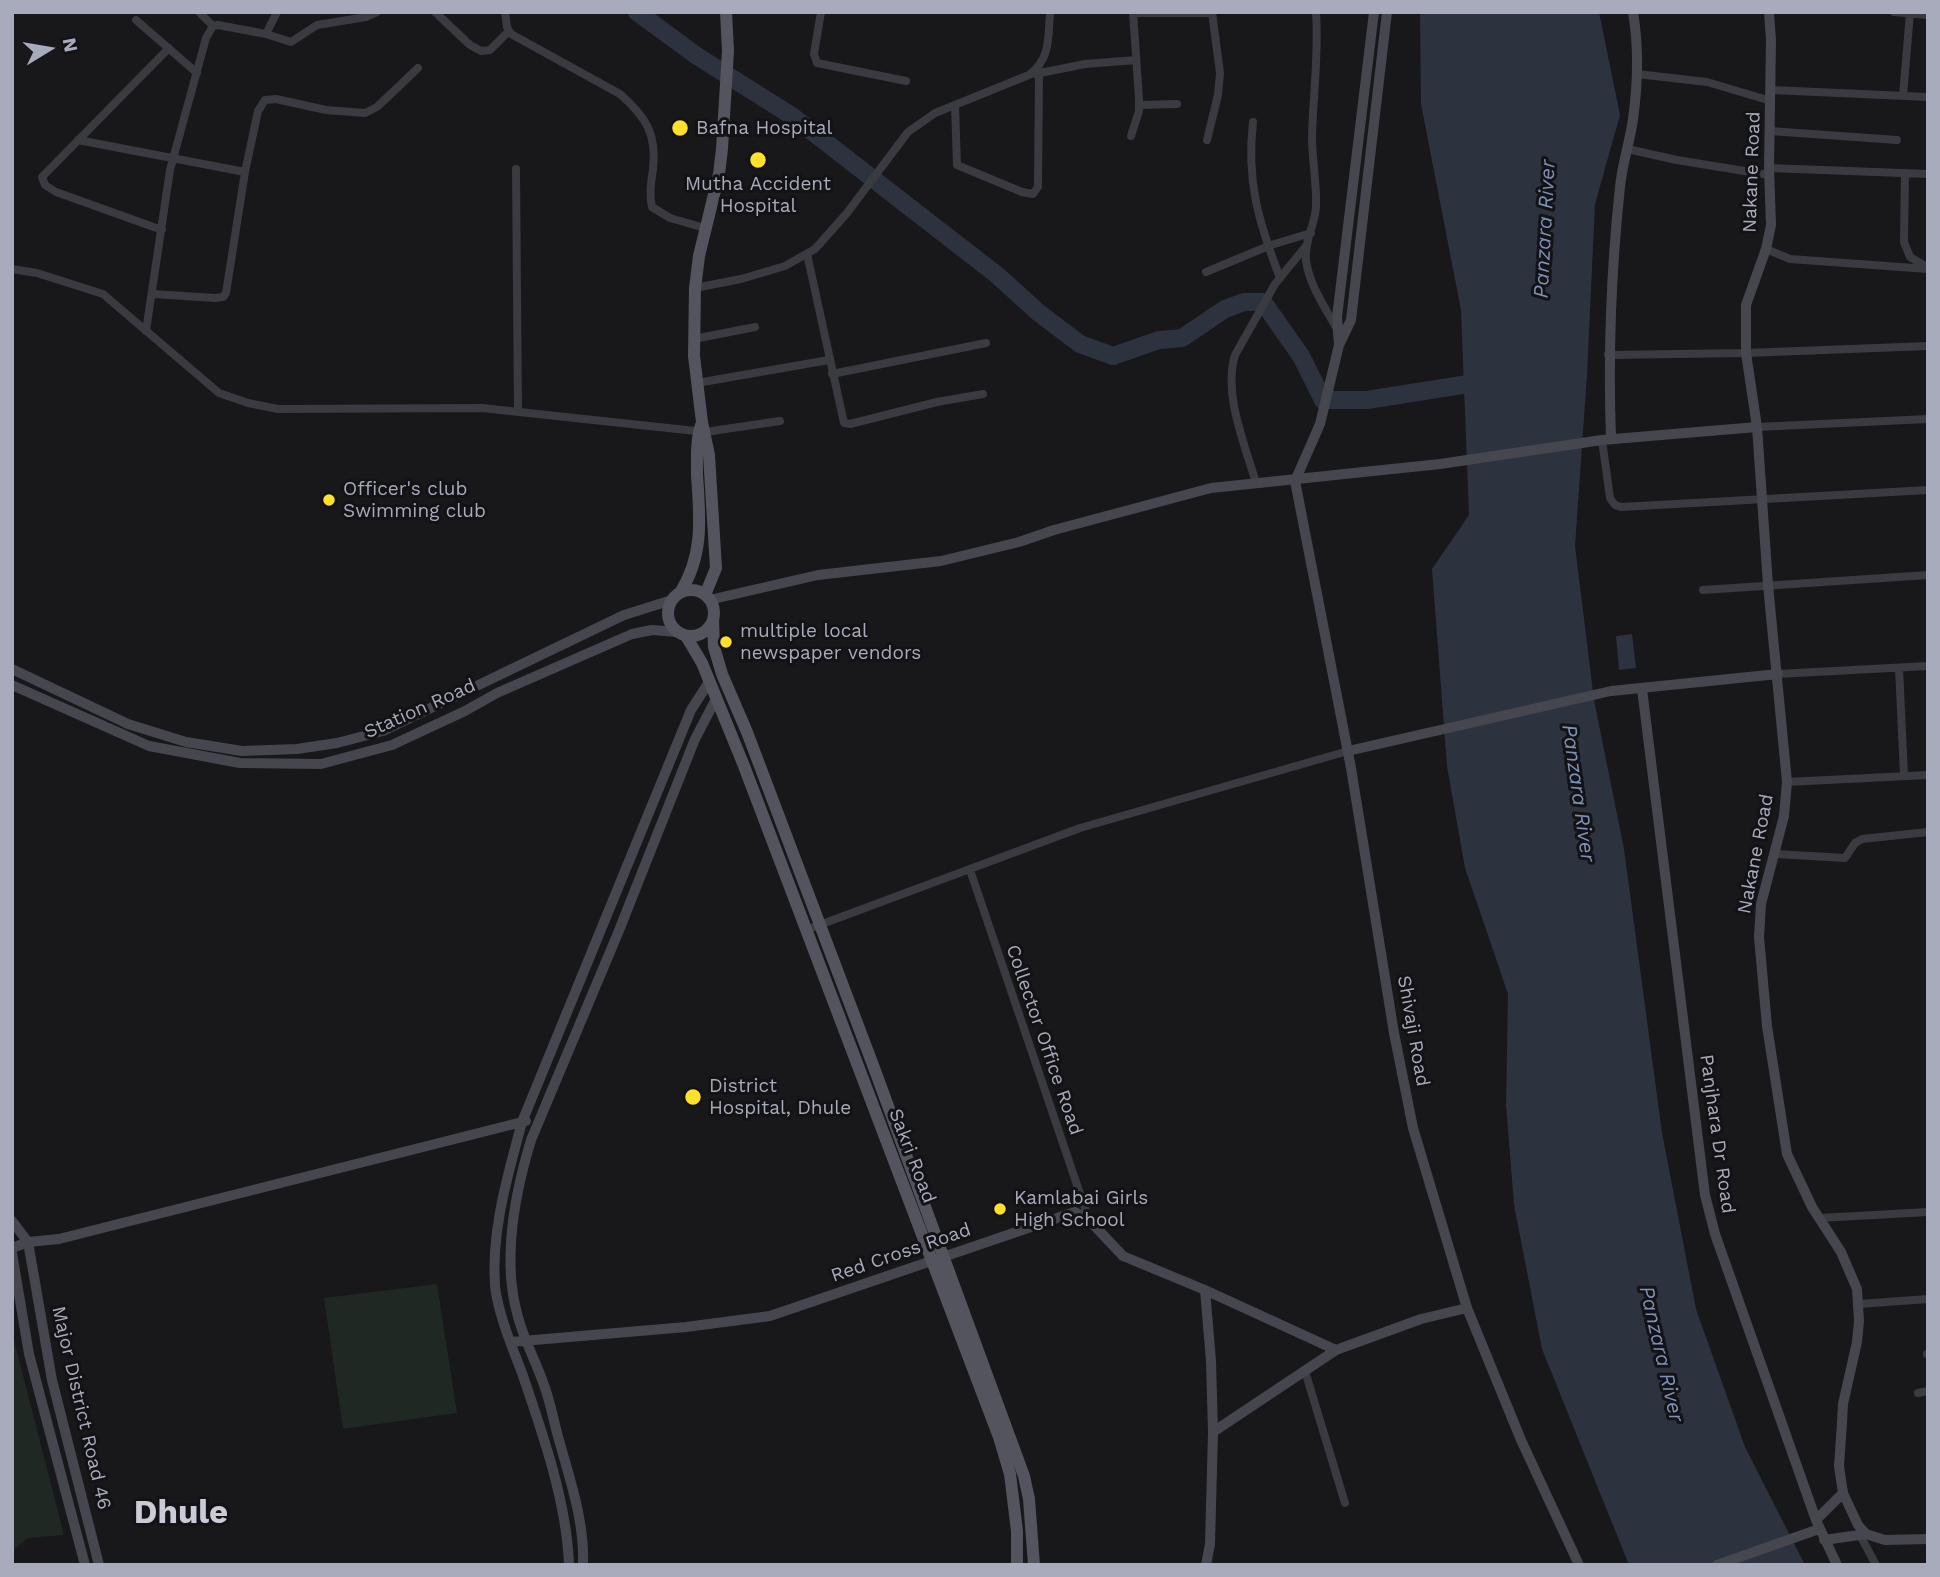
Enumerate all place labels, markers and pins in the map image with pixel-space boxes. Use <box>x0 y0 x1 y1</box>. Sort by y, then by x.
place label: Bafna Hospital <box>696 117 832 139</box>
marker: Bafna Hospital <box>670 118 690 138</box>
marker: Mutha Accident Hospital <box>748 150 768 170</box>
place label: Mutha Accident Hospital <box>685 173 831 217</box>
place label: Officer's club Swimming club <box>343 478 486 522</box>
marker: Officer's club Swimming club <box>321 492 337 508</box>
place label: multiple local newspaper vendors <box>740 620 921 664</box>
marker: multiple local newspaper vendors <box>718 634 734 650</box>
place label: District Hospital, Dhule <box>709 1075 851 1119</box>
marker: District Hospital, Dhule <box>683 1087 703 1107</box>
place label: Kamlabai Girls High School <box>1014 1187 1148 1231</box>
marker: Kamlabai Girls High School <box>992 1201 1008 1217</box>

